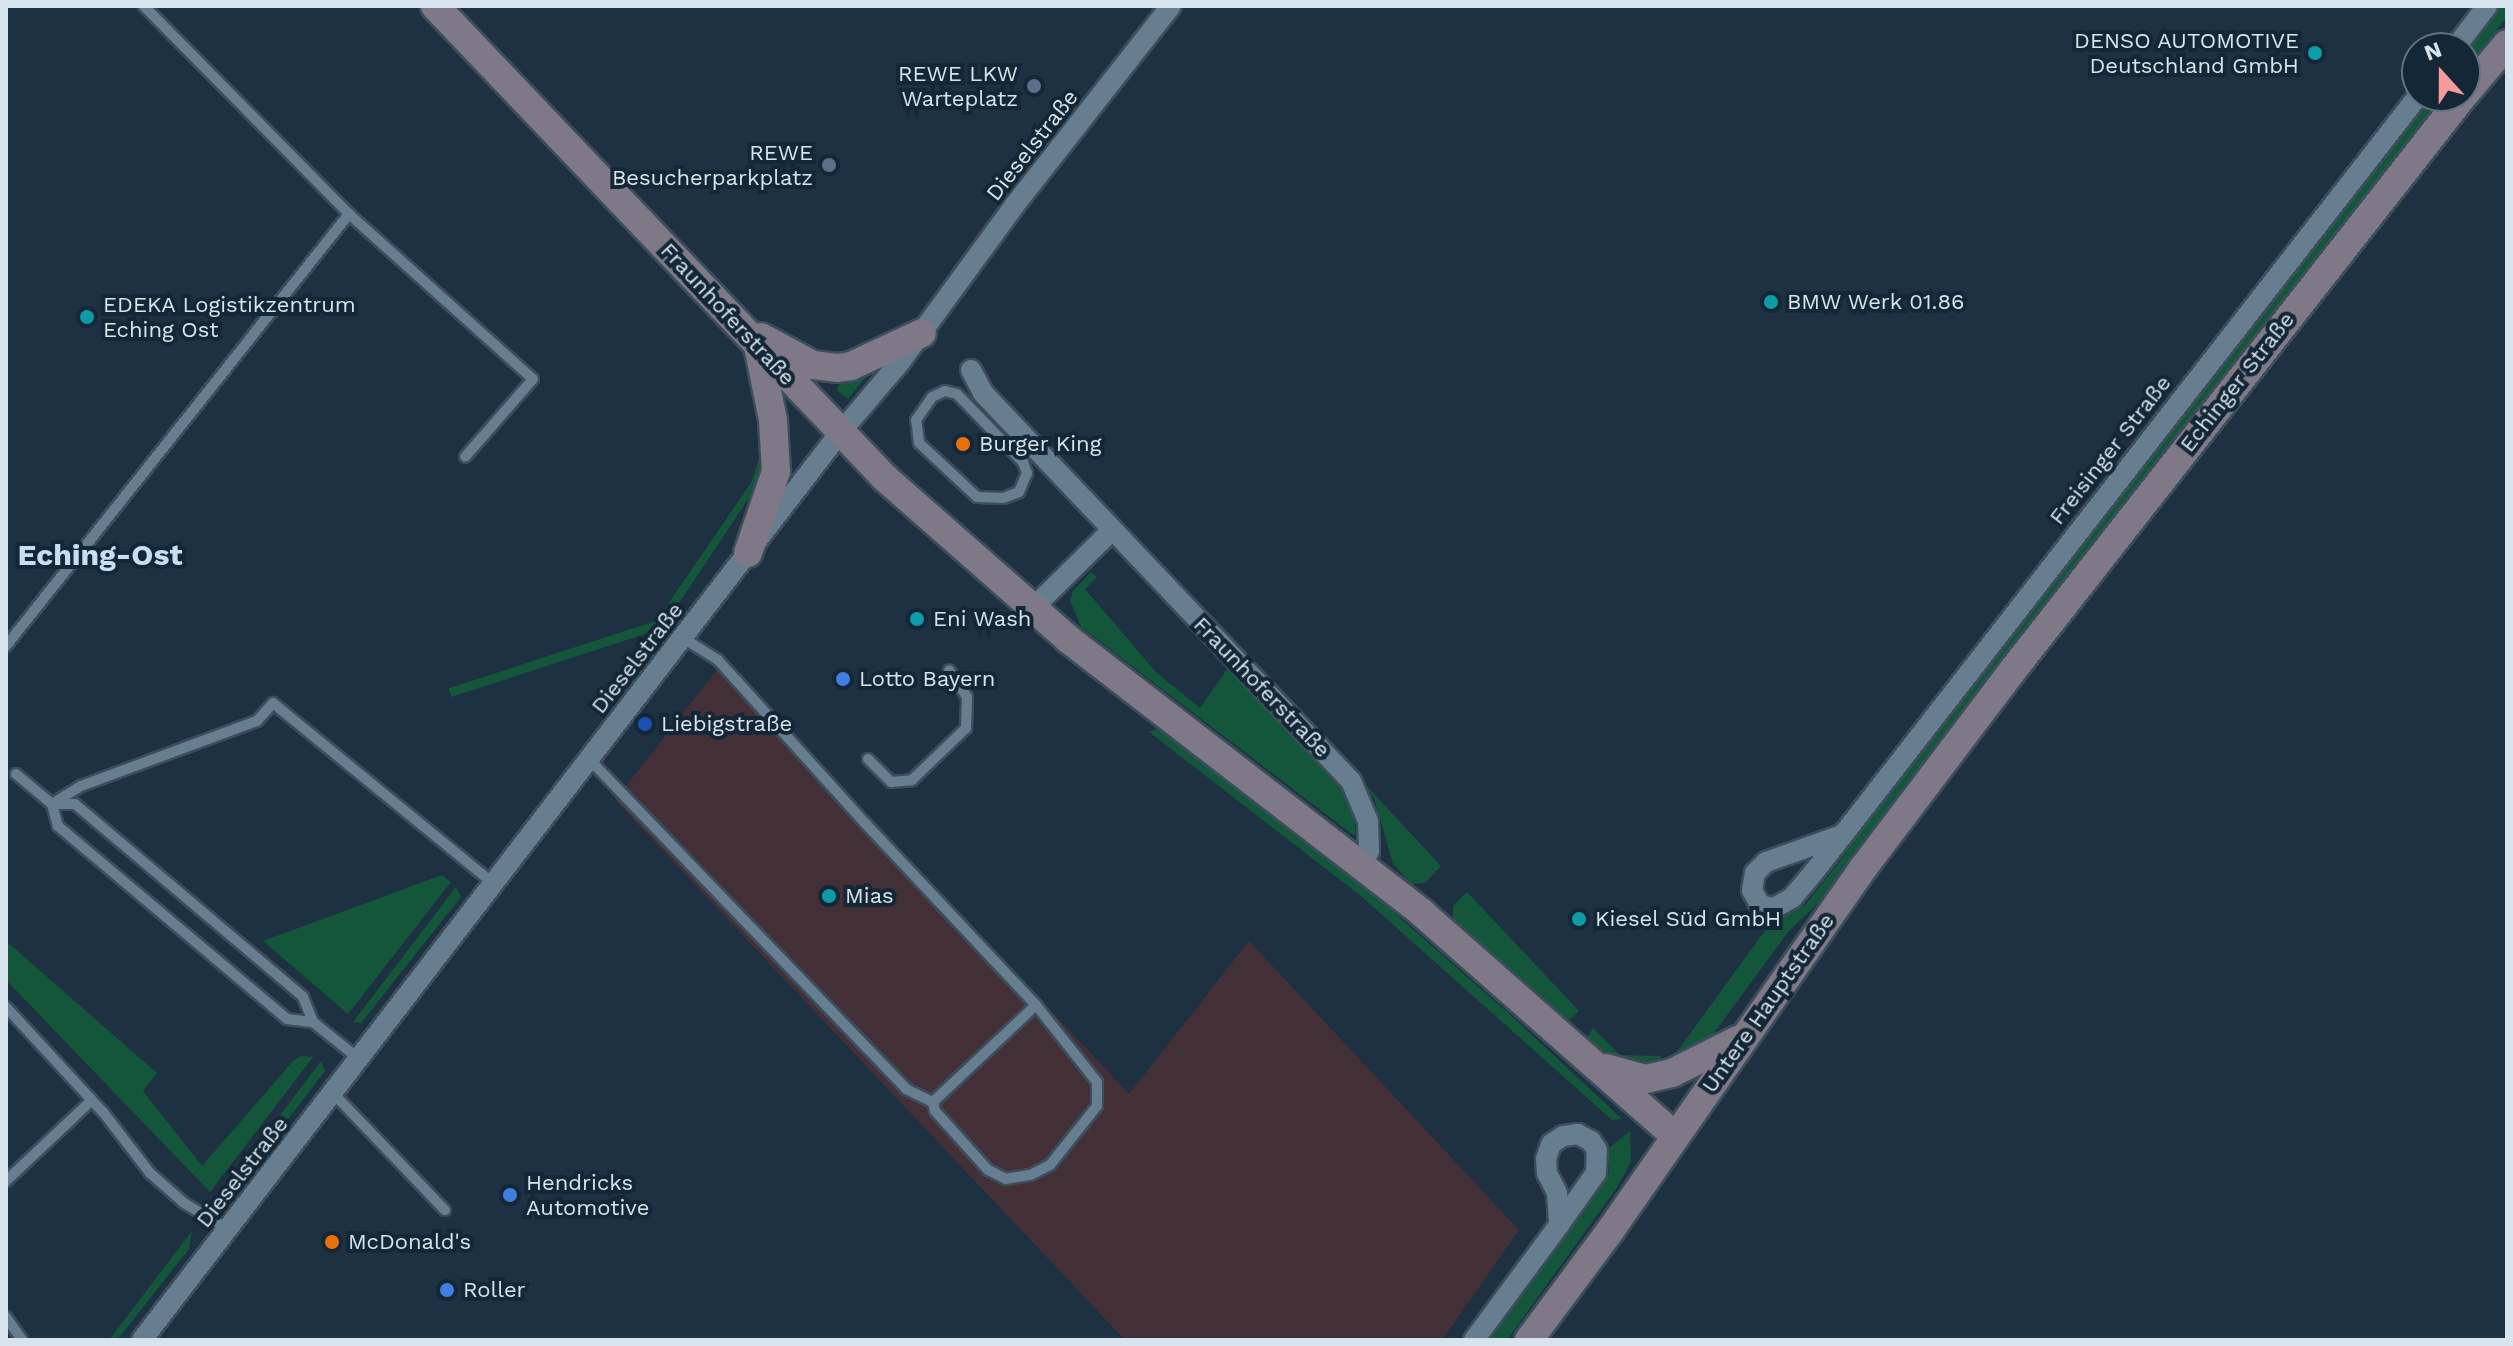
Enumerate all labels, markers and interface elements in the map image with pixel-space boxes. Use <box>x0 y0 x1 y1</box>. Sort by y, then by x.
place label: DENSO AUTOMOTIVE Deutschland GmbH <box>2073 27 2299 78</box>
north arrow <box>2401 32 2481 112</box>
text: N <box>2421 36 2445 66</box>
marker: DENSO AUTOMOTIVE Deutschland GmbH <box>2306 44 2324 62</box>
place label: REWE LKW Warteplatz <box>898 60 1018 112</box>
marker: REWE LKW Warteplatz <box>1025 77 1043 95</box>
street label: Dieselstraße <box>980 84 1084 206</box>
place label: REWE Besucherparkplatz <box>612 139 813 190</box>
marker: REWE Besucherparkplatz <box>820 156 838 174</box>
street label: Fraunhoferstraße <box>655 237 801 391</box>
place label: BMW Werk 01.86 <box>1787 289 1966 315</box>
place label: EDEKA Logistikzentrum Eching Ost <box>103 291 357 342</box>
marker: BMW Werk 01.86 <box>1762 293 1780 311</box>
street label: Echinger Straße <box>2174 307 2300 457</box>
marker: EDEKA Logistikzentrum Eching Ost <box>78 308 96 326</box>
street label: Freisinger Straße <box>2043 370 2177 530</box>
place label: Burger King <box>979 431 1102 457</box>
marker: Burger King <box>954 435 972 453</box>
district label: Eching-Ost <box>17 537 183 573</box>
street label: Dieselstraße <box>585 597 689 719</box>
place label: Eni Wash <box>933 606 1032 632</box>
marker: Eni Wash <box>908 610 926 628</box>
street label: Fraunhoferstraße <box>1188 611 1336 763</box>
place label: Lotto Bayern <box>859 666 995 692</box>
marker: Lotto Bayern <box>834 670 852 688</box>
place label: Liebigstraße <box>661 711 792 737</box>
marker: Liebigstraße <box>636 715 654 733</box>
place label: Mias <box>845 883 894 909</box>
marker: Mias <box>820 887 838 905</box>
place label: Kiesel Süd GmbH <box>1595 906 1782 932</box>
street label: Untere Hauptstraße <box>1696 908 1840 1098</box>
marker: Kiesel Süd GmbH <box>1570 910 1588 928</box>
street label: Dieselstraße <box>190 1111 294 1233</box>
place label: Hendricks Automotive <box>526 1169 649 1220</box>
marker: Hendricks Automotive <box>501 1186 519 1204</box>
place label: McDonald's <box>348 1229 471 1255</box>
marker: McDonald's <box>323 1233 341 1251</box>
place label: Roller <box>463 1277 526 1303</box>
marker: Roller <box>438 1281 456 1299</box>

